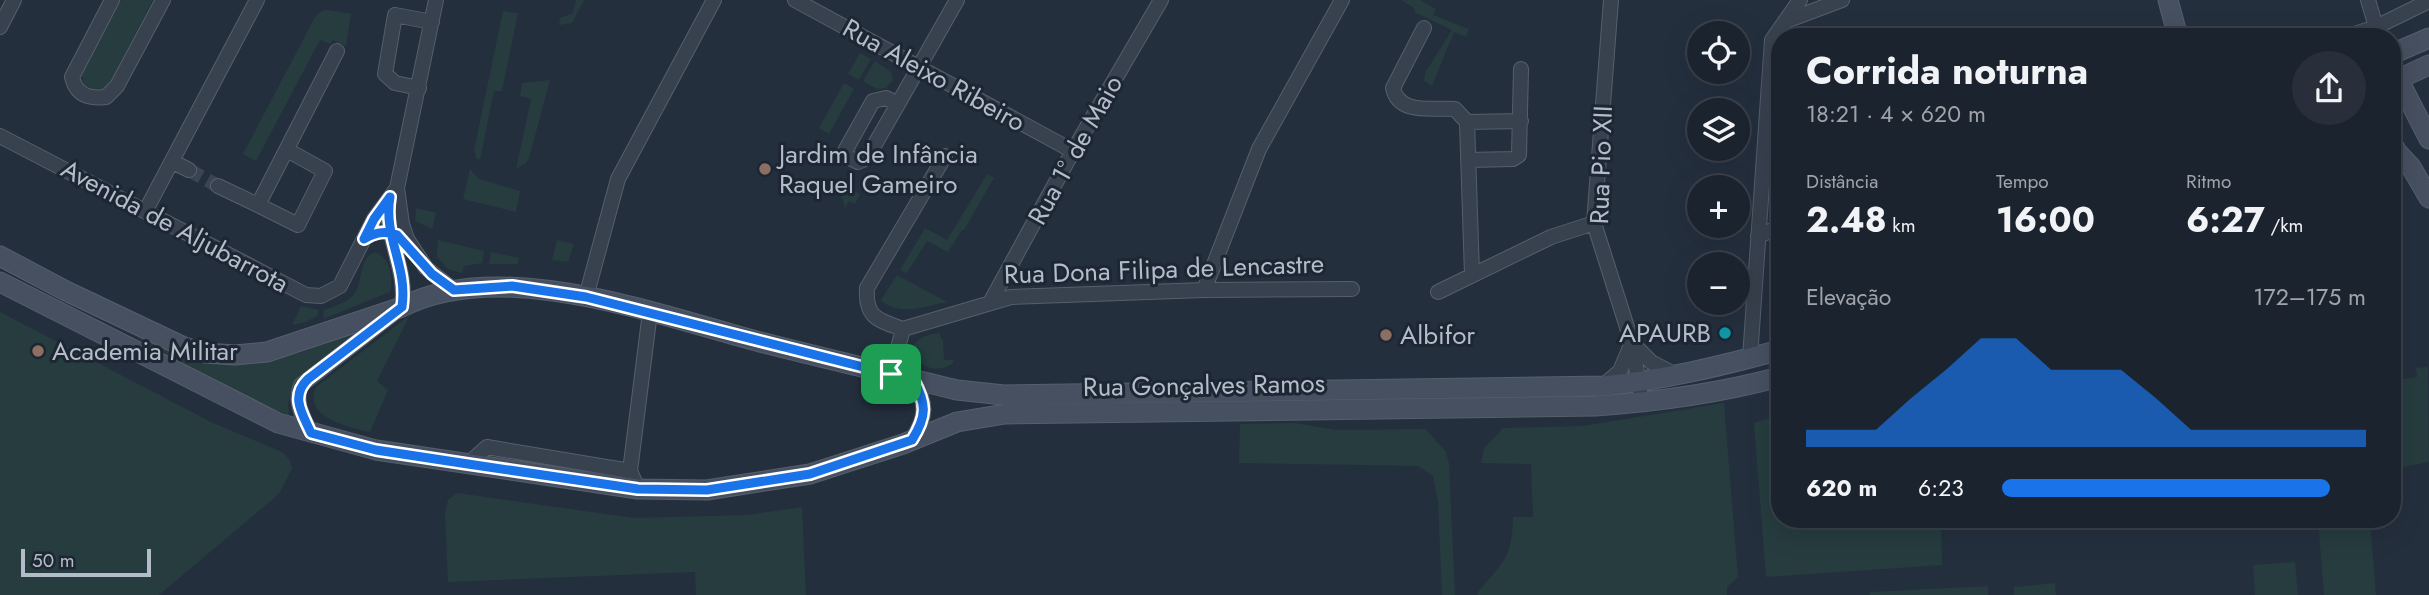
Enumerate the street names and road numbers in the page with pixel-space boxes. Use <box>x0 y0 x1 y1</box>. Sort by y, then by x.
street label: Rua Aleixo Ribeiro <box>836 9 1032 141</box>
street label: Rua 1º de Maio <box>1018 68 1132 232</box>
street label: Rua Pio XII <box>1580 105 1622 225</box>
street label: Avenida de Aljubarrota <box>54 150 296 302</box>
street label: Rua Dona Filipa de Lencastre <box>1003 244 1325 294</box>
street label: Rua Gonçalves Ramos <box>1083 364 1325 406</box>

